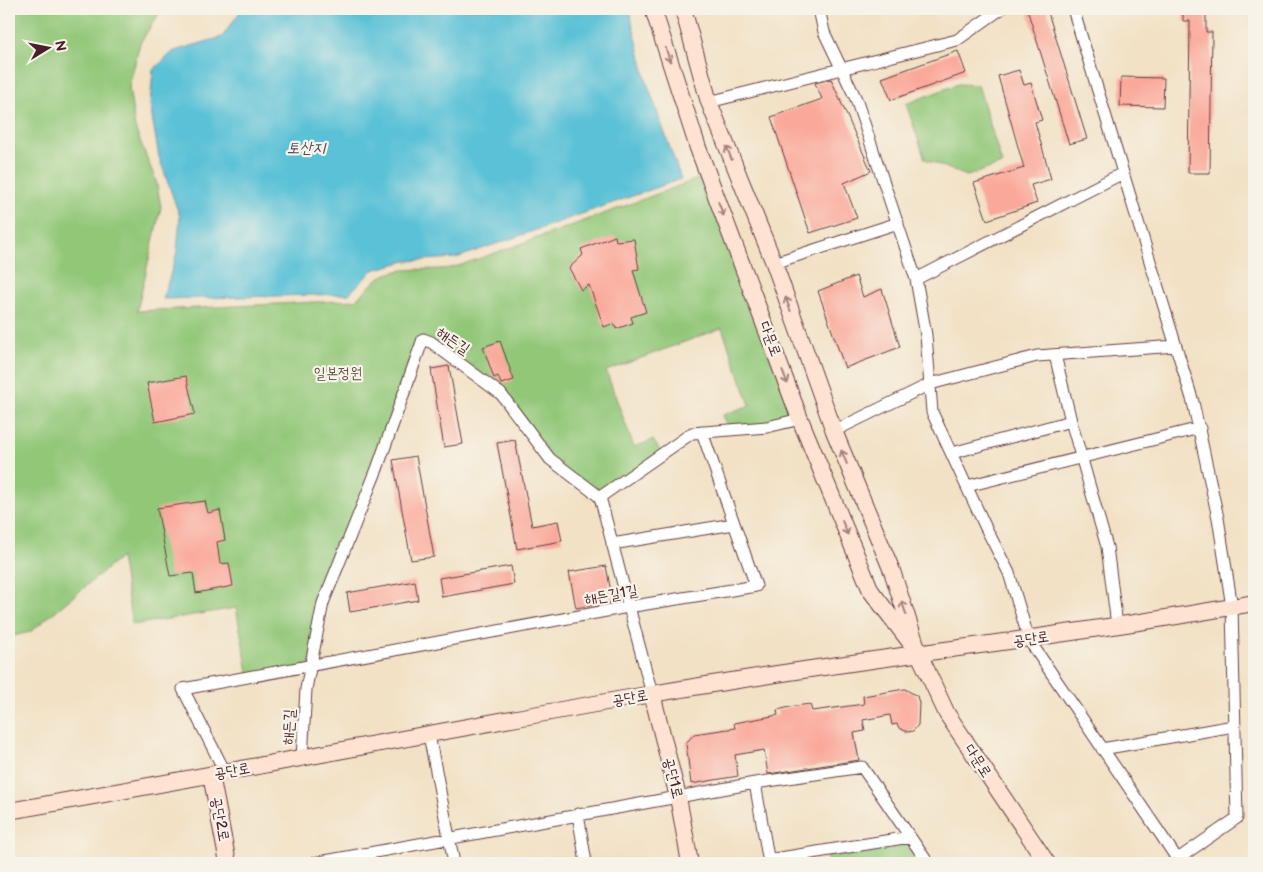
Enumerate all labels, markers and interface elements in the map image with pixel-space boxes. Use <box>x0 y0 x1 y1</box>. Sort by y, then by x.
north arrow <box>22 22 72 72</box>
text: N <box>51 39 70 52</box>
one-way arrow <box>664 47 674 63</box>
water label: 토산지 <box>287 139 327 158</box>
one-way arrow <box>724 146 734 161</box>
one-way arrow <box>717 201 726 216</box>
one-way arrow <box>783 297 792 312</box>
street label: 다문로 <box>755 319 785 359</box>
street label: 해든길 <box>433 323 473 359</box>
park label: 일본정원 <box>314 364 362 383</box>
one-way arrow <box>780 369 790 384</box>
one-way arrow <box>839 450 849 465</box>
one-way arrow <box>841 520 850 535</box>
street label: 해든길1길 <box>583 581 639 609</box>
one-way arrow <box>899 601 908 616</box>
street label: 공단로 <box>1012 627 1050 651</box>
street label: 공단로 <box>611 685 649 711</box>
street label: 해든길 <box>279 708 299 746</box>
street label: 다문로 <box>960 741 996 781</box>
street label: 공단1로 <box>659 755 687 801</box>
street label: 공단로 <box>213 758 251 784</box>
street label: 공단2로 <box>206 795 234 843</box>

